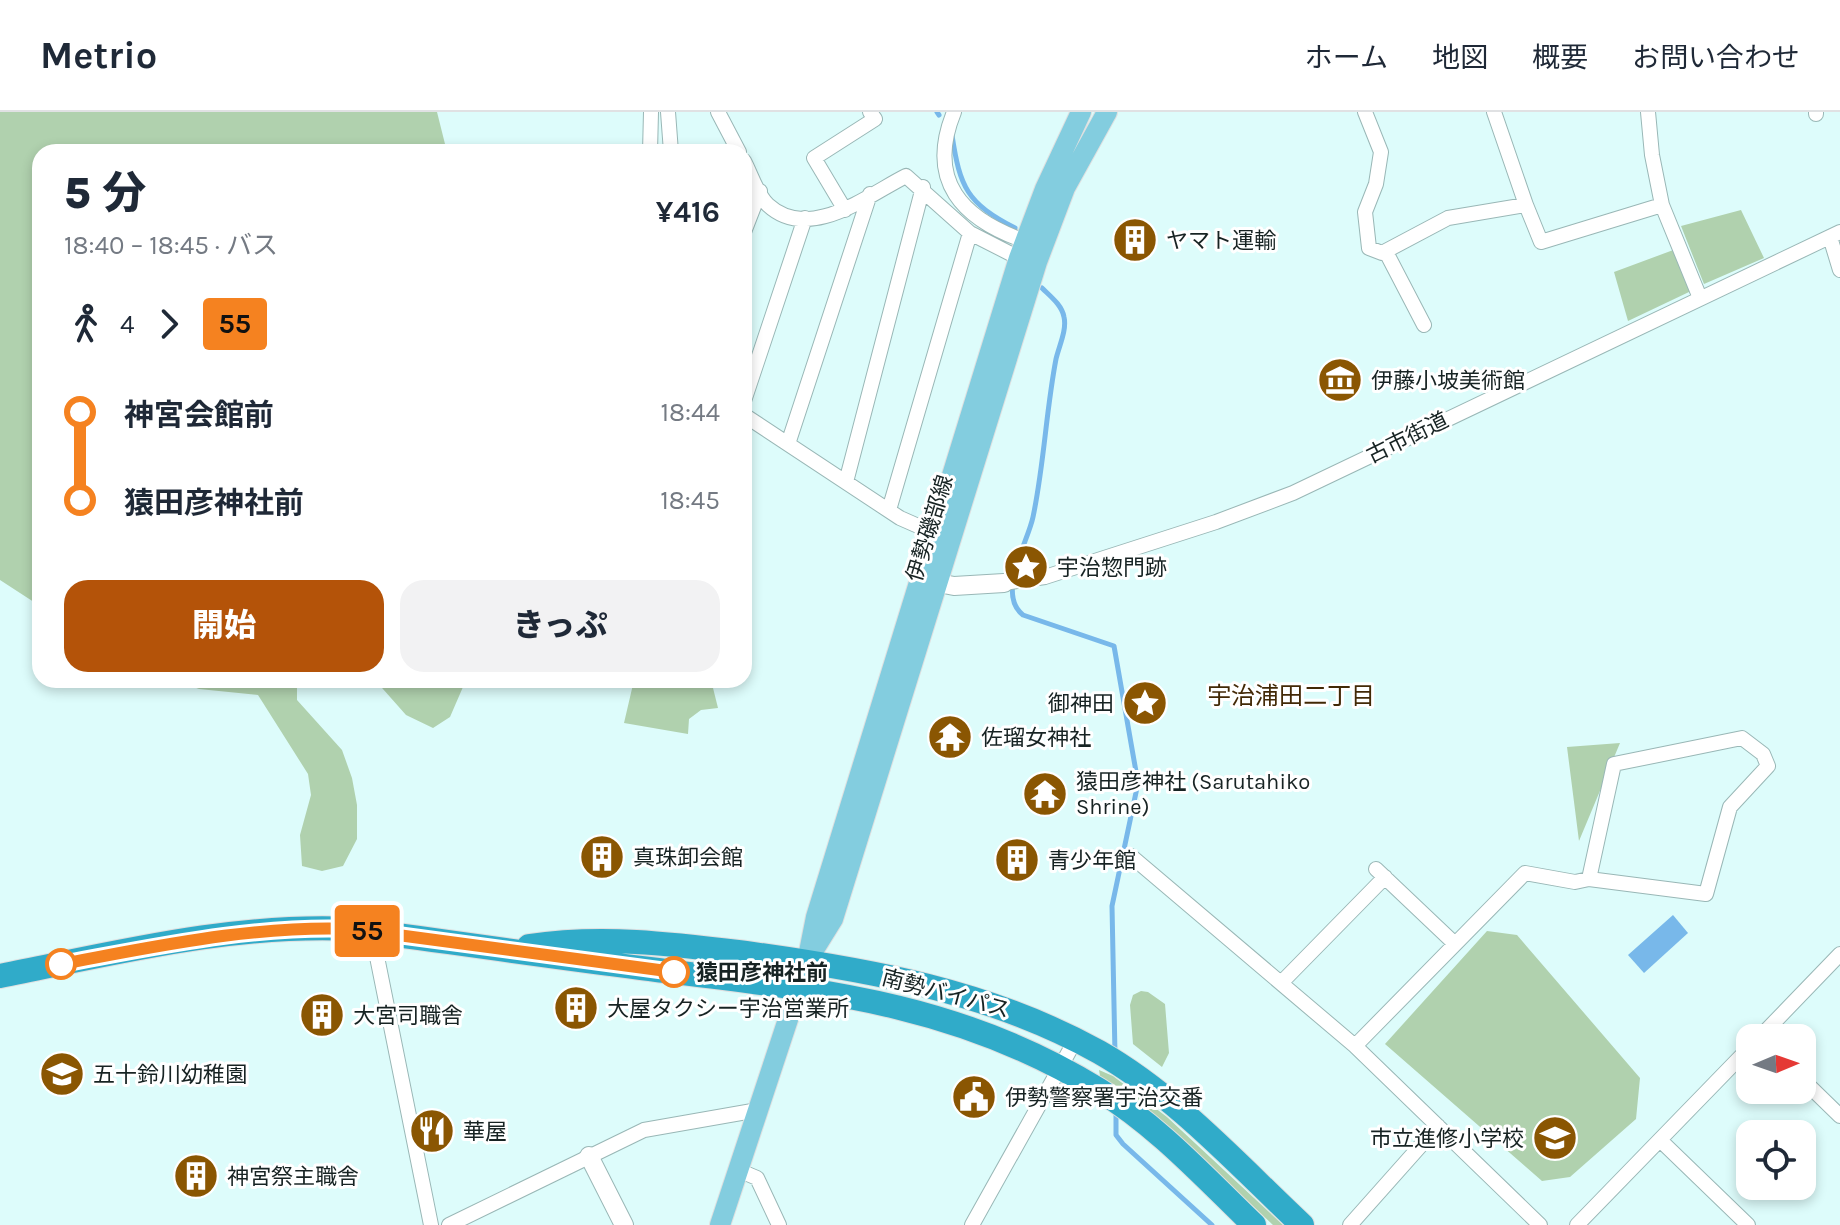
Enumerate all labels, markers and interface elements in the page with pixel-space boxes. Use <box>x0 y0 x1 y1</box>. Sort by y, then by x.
text: Metrio <box>40 33 157 78</box>
text: ホーム <box>1305 41 1388 74</box>
text: 地図 <box>1432 41 1488 74</box>
text: 概要 <box>1532 41 1588 74</box>
text: お問い合わせ <box>1632 41 1800 74</box>
text: 5 分 <box>64 168 146 219</box>
text: ¥416 <box>656 194 720 230</box>
building icon: ヤマト運輸 <box>1111 216 1159 264</box>
place label: ヤマト運輸 <box>1166 228 1276 254</box>
text: 18:40 – 18:45 · バス <box>64 230 278 261</box>
icon: walk <box>64 302 108 346</box>
icon: forward <box>147 302 191 346</box>
text: 55 <box>219 307 251 340</box>
text: 4 <box>120 309 135 340</box>
museum icon: 伊藤小坡美術館 <box>1316 356 1364 404</box>
place label: 伊藤小坡美術館 <box>1371 368 1525 394</box>
text: 神宮会館前 <box>124 397 274 433</box>
text: 18:44 <box>660 397 720 428</box>
street label: 古市街道 <box>1362 407 1453 469</box>
street label: 伊勢磯部線 <box>901 472 958 585</box>
text: 猿田彦神社前 <box>124 485 304 521</box>
text: 18:45 <box>660 485 720 516</box>
place icon: 宇治惣門跡 <box>1002 543 1050 591</box>
place label: 宇治惣門跡 <box>1057 555 1167 581</box>
button: 開始 <box>64 580 384 672</box>
button: きっぷ <box>400 580 720 672</box>
place icon: 御神田 <box>1121 679 1169 727</box>
district label: 宇治浦田二丁目 <box>1207 682 1375 710</box>
place label: 御神田 <box>1048 691 1114 717</box>
temple icon: 佐瑠女神社 <box>926 713 974 761</box>
place label: 佐瑠女神社 <box>981 725 1091 751</box>
place label: 猿田彦神社 (Sarutahiko Shrine) <box>1076 769 1310 820</box>
temple icon: 猿田彦神社 (Sarutahiko Shrine) <box>1021 770 1069 818</box>
building icon: 真珠卸会館 <box>578 833 626 881</box>
building icon: 青少年館 <box>993 836 1041 884</box>
place label: 真珠卸会館 <box>633 845 743 871</box>
place label: 青少年館 <box>1048 848 1136 874</box>
line badge: 55 <box>331 905 403 957</box>
text: 55 <box>351 914 383 947</box>
unlabelled marker <box>46 949 76 979</box>
marker: 猿田彦神社前 <box>659 957 689 987</box>
place label: 猿田彦神社前 <box>696 960 828 986</box>
street label: 南勢バイパス <box>879 964 1013 1024</box>
building icon: 大屋タクシー宇治営業所 <box>552 984 600 1032</box>
building icon: 大宮司職舎 <box>298 991 346 1039</box>
place label: 大屋タクシー宇治営業所 <box>607 996 849 1022</box>
place label: 大宮司職舎 <box>353 1003 463 1029</box>
north arrow <box>1736 1024 1816 1104</box>
map controls <box>1736 1024 1816 1200</box>
school or university icon: 五十鈴川幼稚園 <box>38 1050 86 1098</box>
place label: 五十鈴川幼稚園 <box>93 1062 247 1088</box>
public building icon: 伊勢警察署宇治交番 <box>950 1073 998 1121</box>
place label: 伊勢警察署宇治交番 <box>1005 1085 1203 1111</box>
restaurant icon: 華屋 <box>408 1107 456 1155</box>
school or university icon: 市立進修小学校 <box>1531 1114 1579 1162</box>
place label: 華屋 <box>463 1119 507 1145</box>
button: locate <box>1736 1120 1816 1200</box>
place label: 市立進修小学校 <box>1370 1126 1524 1152</box>
building icon: 神宮祭主職舎 <box>172 1152 220 1200</box>
place label: 神宮祭主職舎 <box>227 1164 359 1190</box>

